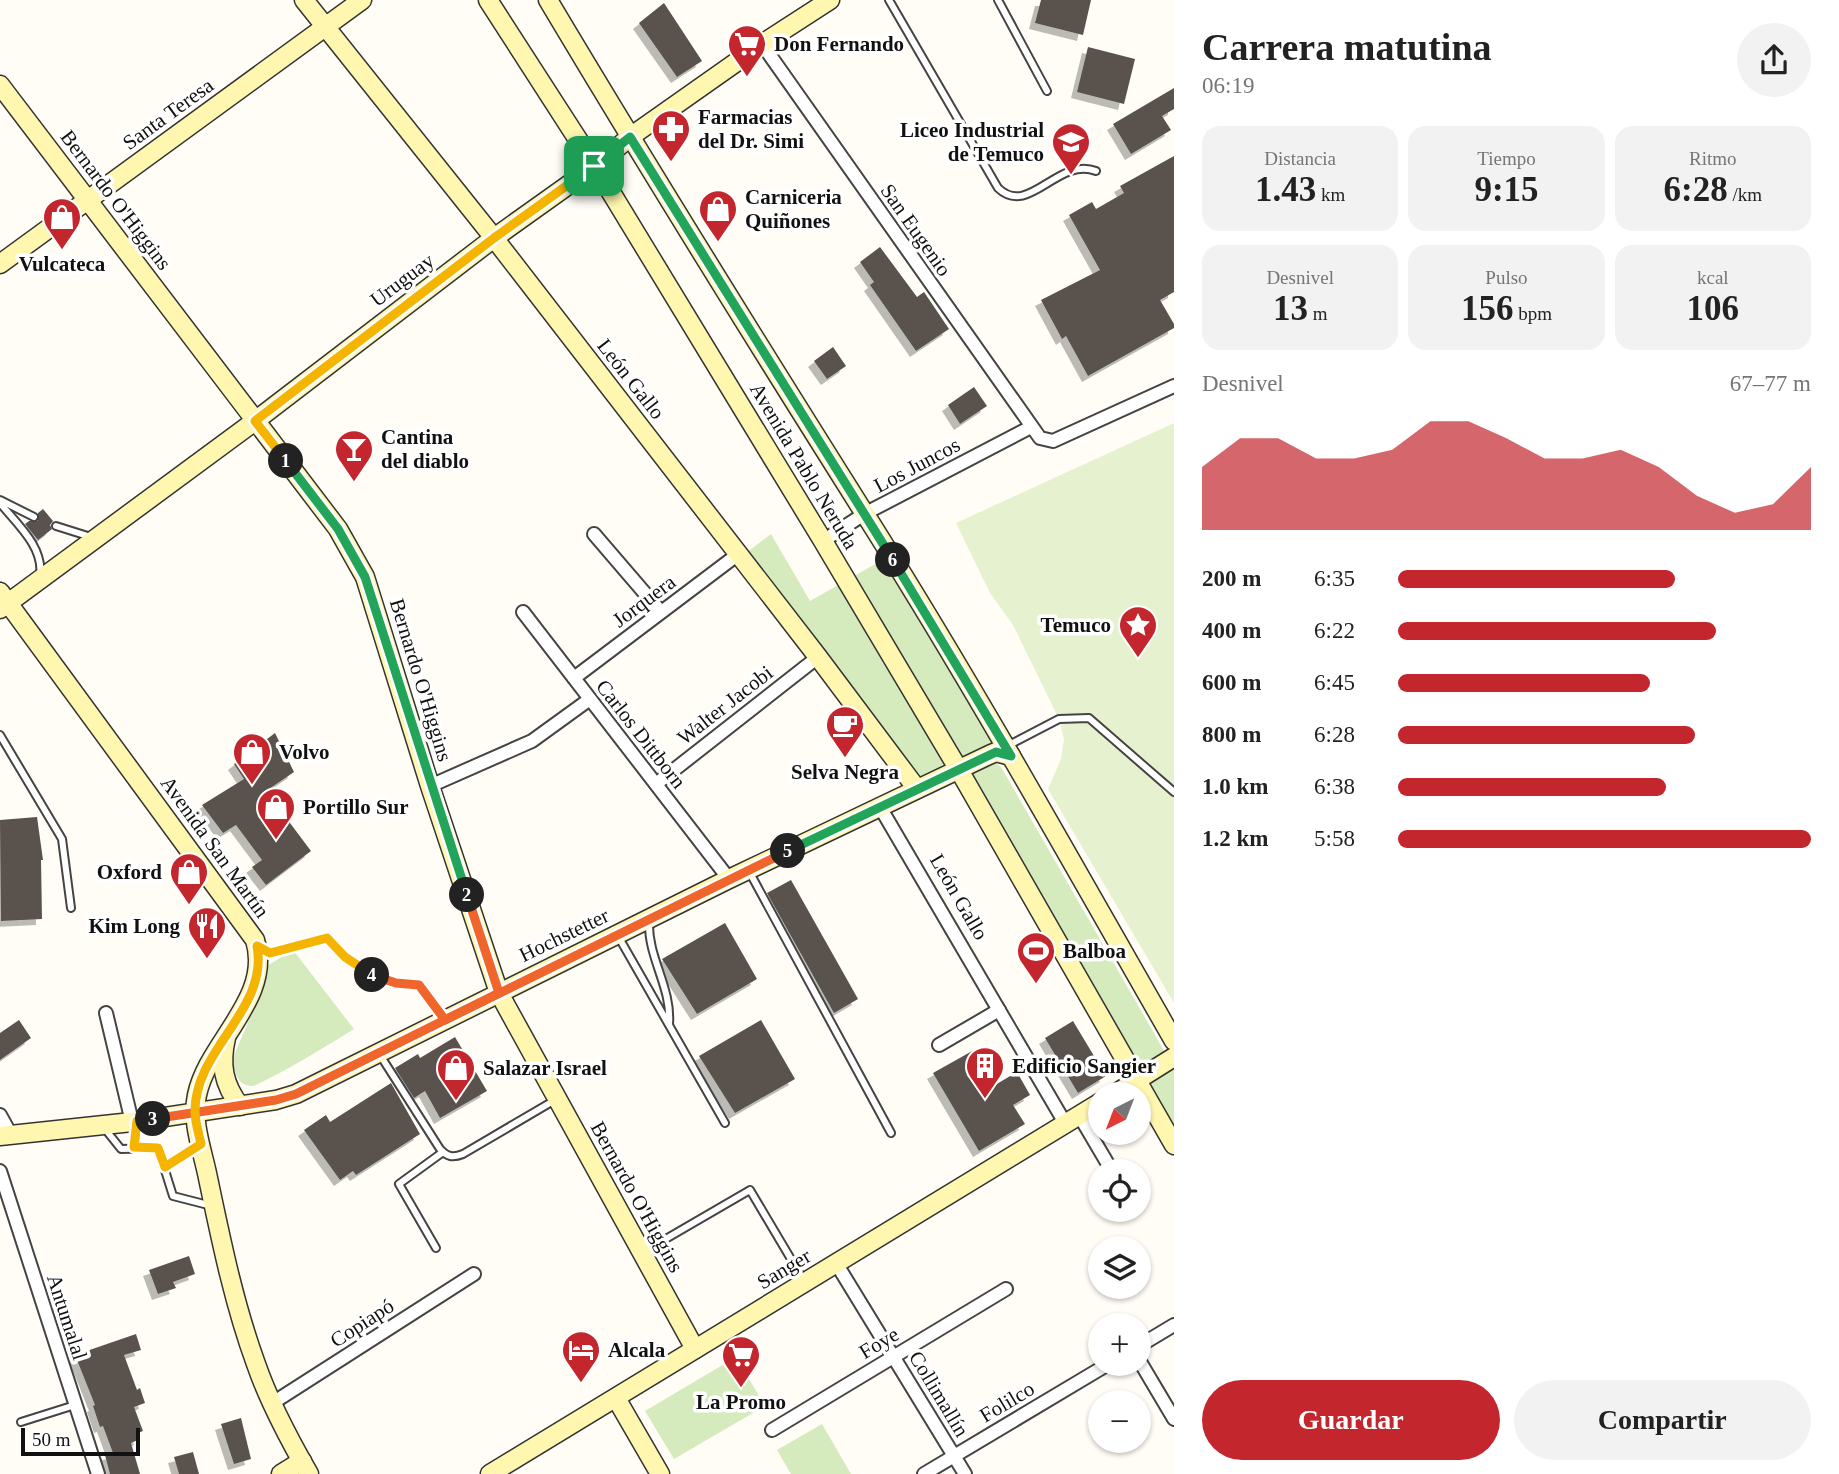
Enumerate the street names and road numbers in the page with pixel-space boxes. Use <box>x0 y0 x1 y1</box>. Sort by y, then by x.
street label: Santa Teresa <box>118 73 218 155</box>
street label: Bernardo O'Higgins <box>56 125 176 275</box>
street label: San Eugenio <box>876 179 956 281</box>
street label: Uruguay <box>365 248 439 312</box>
street label: León Gallo <box>592 334 670 424</box>
street label: Avenida Pablo Neruda <box>745 379 863 554</box>
street label: Los Juncos <box>870 432 964 498</box>
street label: Jorquera <box>608 569 681 632</box>
street label: Bernardo O'Higgins <box>385 596 457 764</box>
street label: Walter Jacobi <box>673 660 778 750</box>
street label: Carlos Dittborn <box>591 675 691 793</box>
street label: Avenida San Martín <box>156 772 275 923</box>
street label: León Gallo <box>925 850 993 944</box>
street label: Hochstetter <box>515 903 613 967</box>
street label: Bernardo O'Higgins <box>586 1117 688 1277</box>
street label: Sanger <box>753 1244 815 1294</box>
street label: Antumalal <box>42 1271 92 1363</box>
street label: Copiapó <box>326 1294 398 1352</box>
street label: Foye <box>855 1322 903 1364</box>
street label: Collimallín <box>904 1347 974 1442</box>
street label: Folilco <box>975 1376 1039 1428</box>

